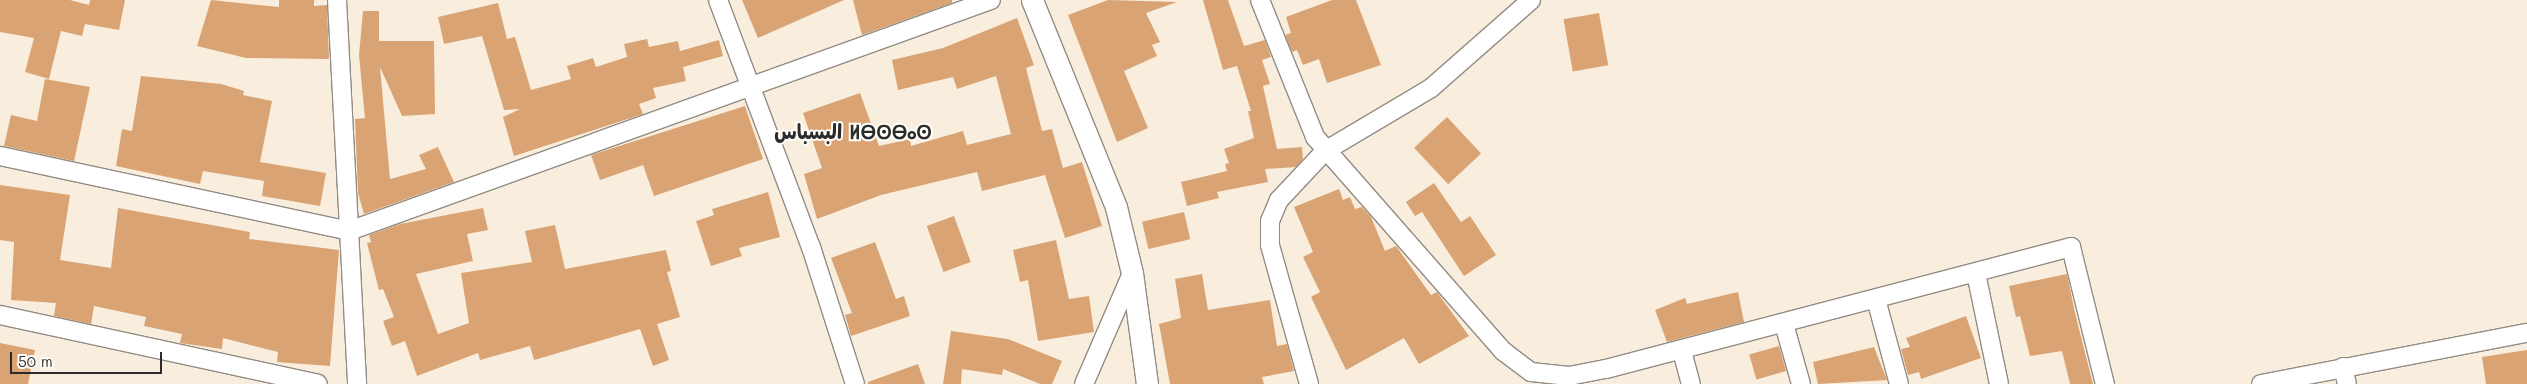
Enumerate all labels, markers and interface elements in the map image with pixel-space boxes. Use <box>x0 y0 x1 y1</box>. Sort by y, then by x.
district label: البسباس ⵍⴱⵙⴱⴰⵙ <box>774 119 932 143</box>
scale bar <box>12 342 165 374</box>
text: 50 m <box>18 351 53 371</box>

